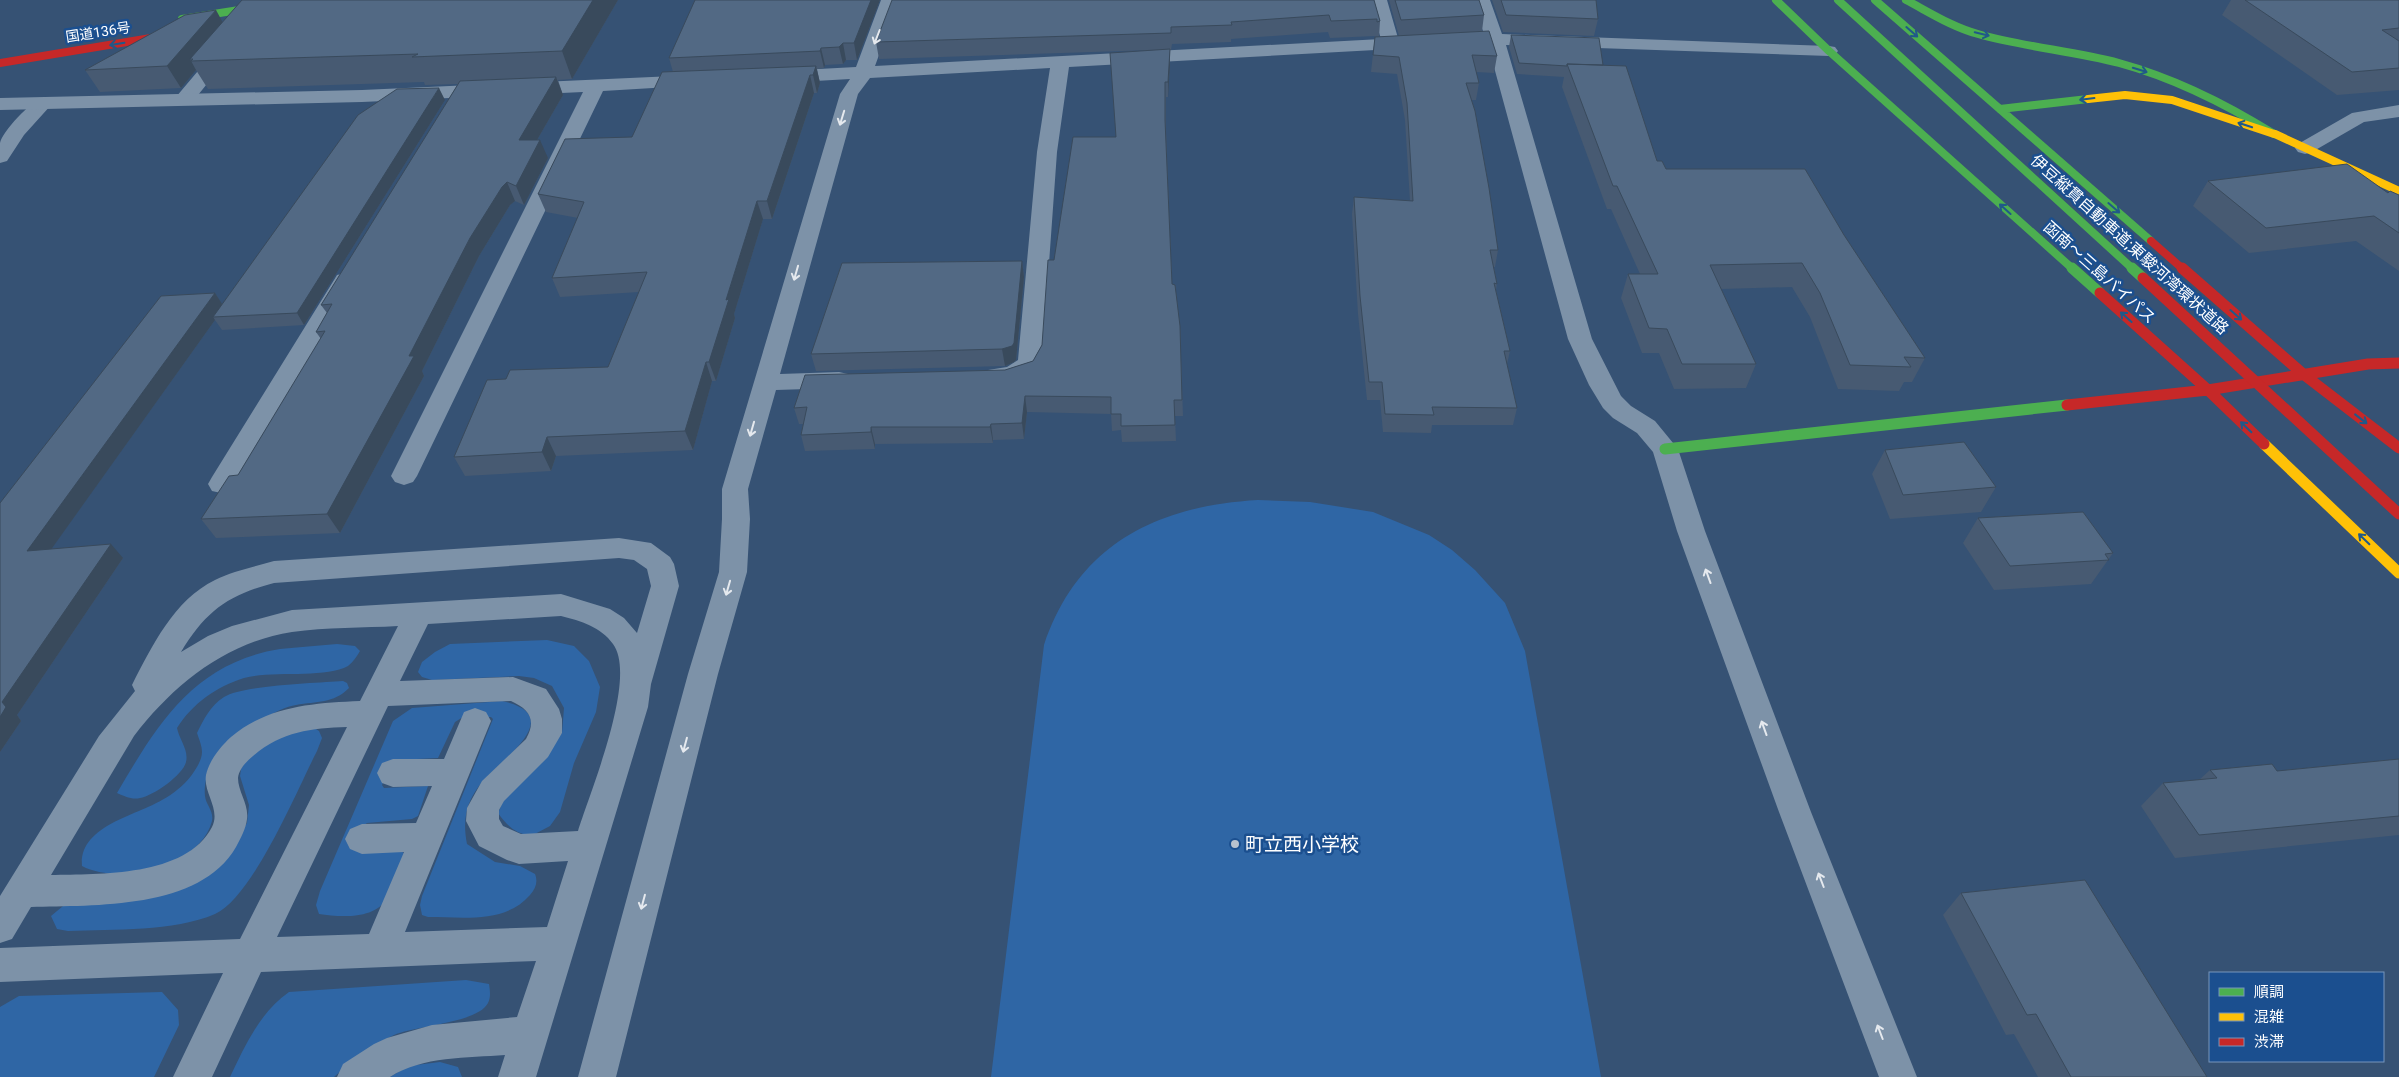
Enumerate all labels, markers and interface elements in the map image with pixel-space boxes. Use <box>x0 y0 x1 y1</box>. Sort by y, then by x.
street label: 国道136号 <box>64 19 132 45</box>
one-way arrow <box>1905 26 1918 37</box>
one-way arrow <box>872 29 881 44</box>
one-way arrow <box>1974 30 1990 39</box>
one-way arrow <box>109 39 125 49</box>
one-way arrow <box>2132 66 2148 76</box>
one-way arrow <box>2079 94 2095 104</box>
one-way arrow <box>837 109 846 125</box>
one-way arrow <box>2238 120 2253 129</box>
street label: 伊豆縦貫自動車道;東駿河湾環状道路 <box>2027 151 2232 338</box>
one-way arrow <box>2107 202 2120 214</box>
one-way arrow <box>1999 203 2012 215</box>
street label: 函南～三島バイパス <box>2040 217 2159 328</box>
one-way arrow <box>791 265 801 281</box>
one-way arrow <box>2229 309 2242 320</box>
one-way arrow <box>2120 312 2133 323</box>
one-way arrow <box>2354 413 2367 424</box>
one-way arrow <box>747 421 756 437</box>
one-way arrow <box>2240 421 2253 433</box>
one-way arrow <box>2358 534 2370 546</box>
one-way arrow <box>1703 568 1712 584</box>
one-way arrow <box>723 580 733 596</box>
one-way arrow <box>1759 721 1768 736</box>
one-way arrow <box>679 736 689 752</box>
place label: 町立西小学校 <box>1245 833 1359 856</box>
marker: 町立西小学校 <box>1229 838 1241 850</box>
one-way arrow <box>1816 873 1826 888</box>
one-way arrow <box>638 894 647 910</box>
legend <box>2209 972 2384 1062</box>
text: 順調 <box>2254 983 2284 1001</box>
text: 混雑 <box>2254 1008 2284 1026</box>
one-way arrow <box>1875 1024 1884 1040</box>
text: 渋滞 <box>2254 1033 2284 1051</box>

